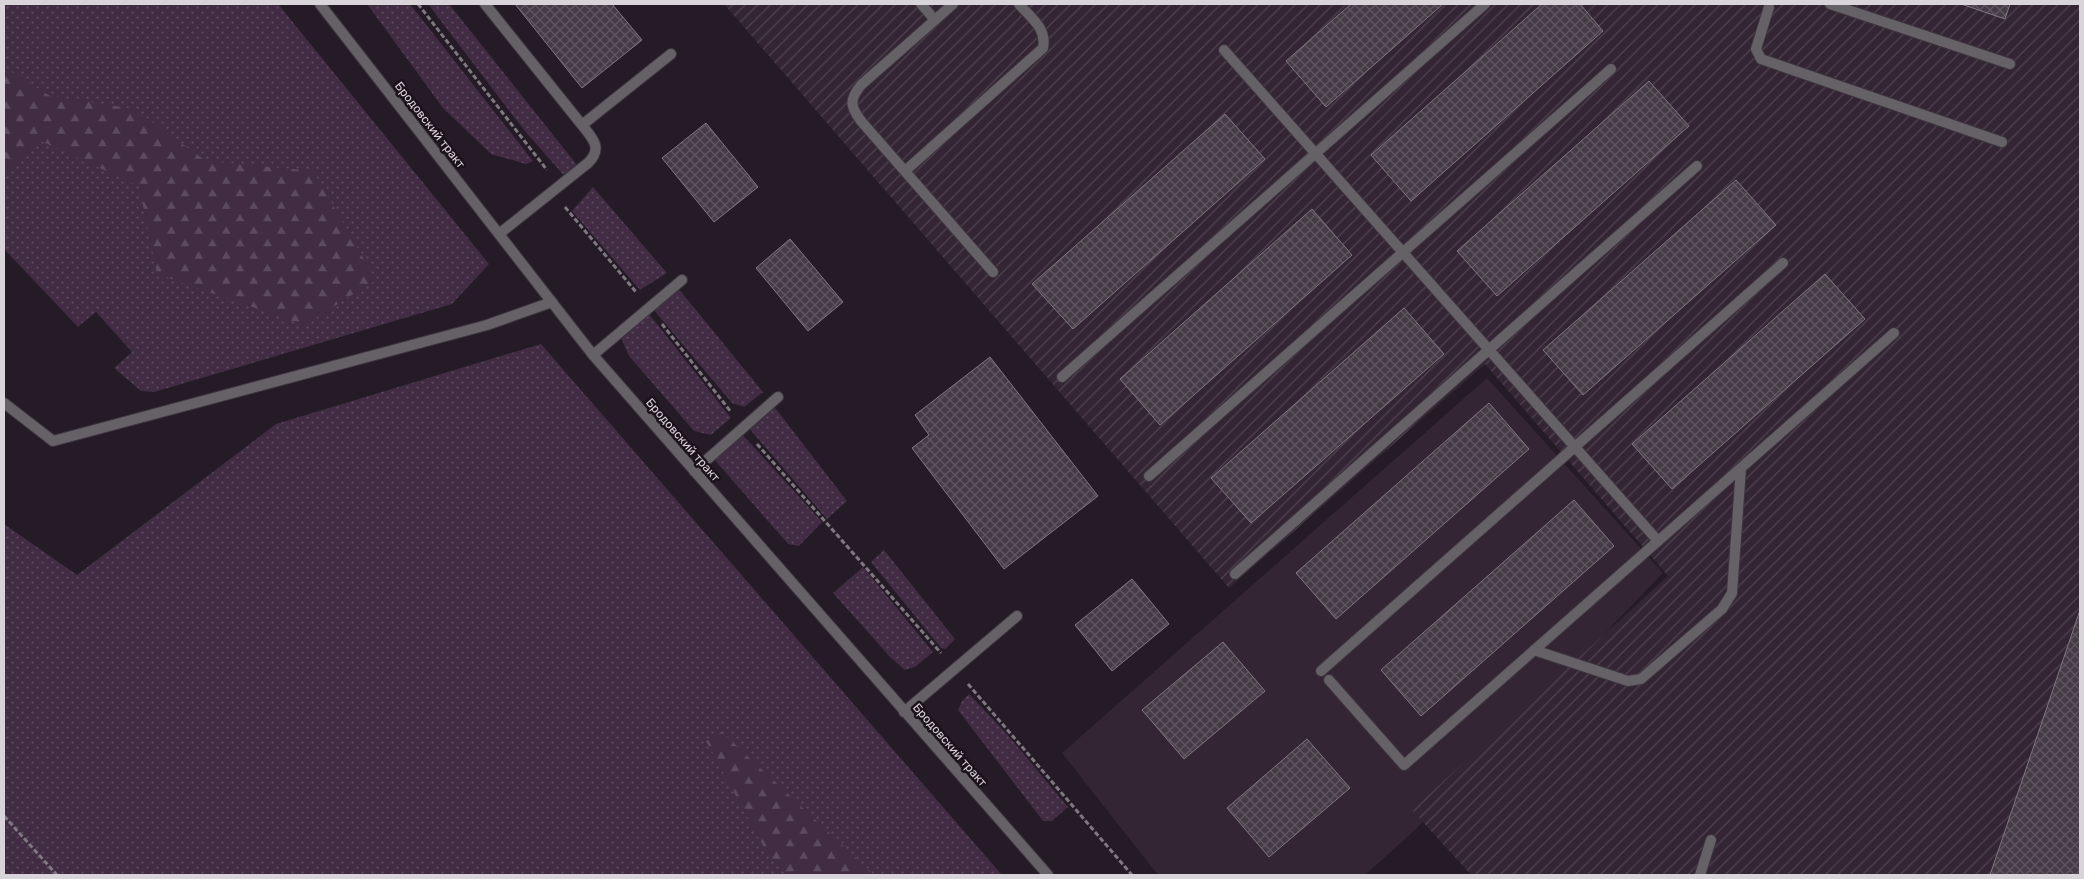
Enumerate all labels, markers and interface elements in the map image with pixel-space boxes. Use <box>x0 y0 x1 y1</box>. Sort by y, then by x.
street label: Бродовский тракт <box>392 79 468 171</box>
street label: Бродовский тракт <box>643 396 723 484</box>
street label: Бродовский тракт <box>910 701 990 789</box>

